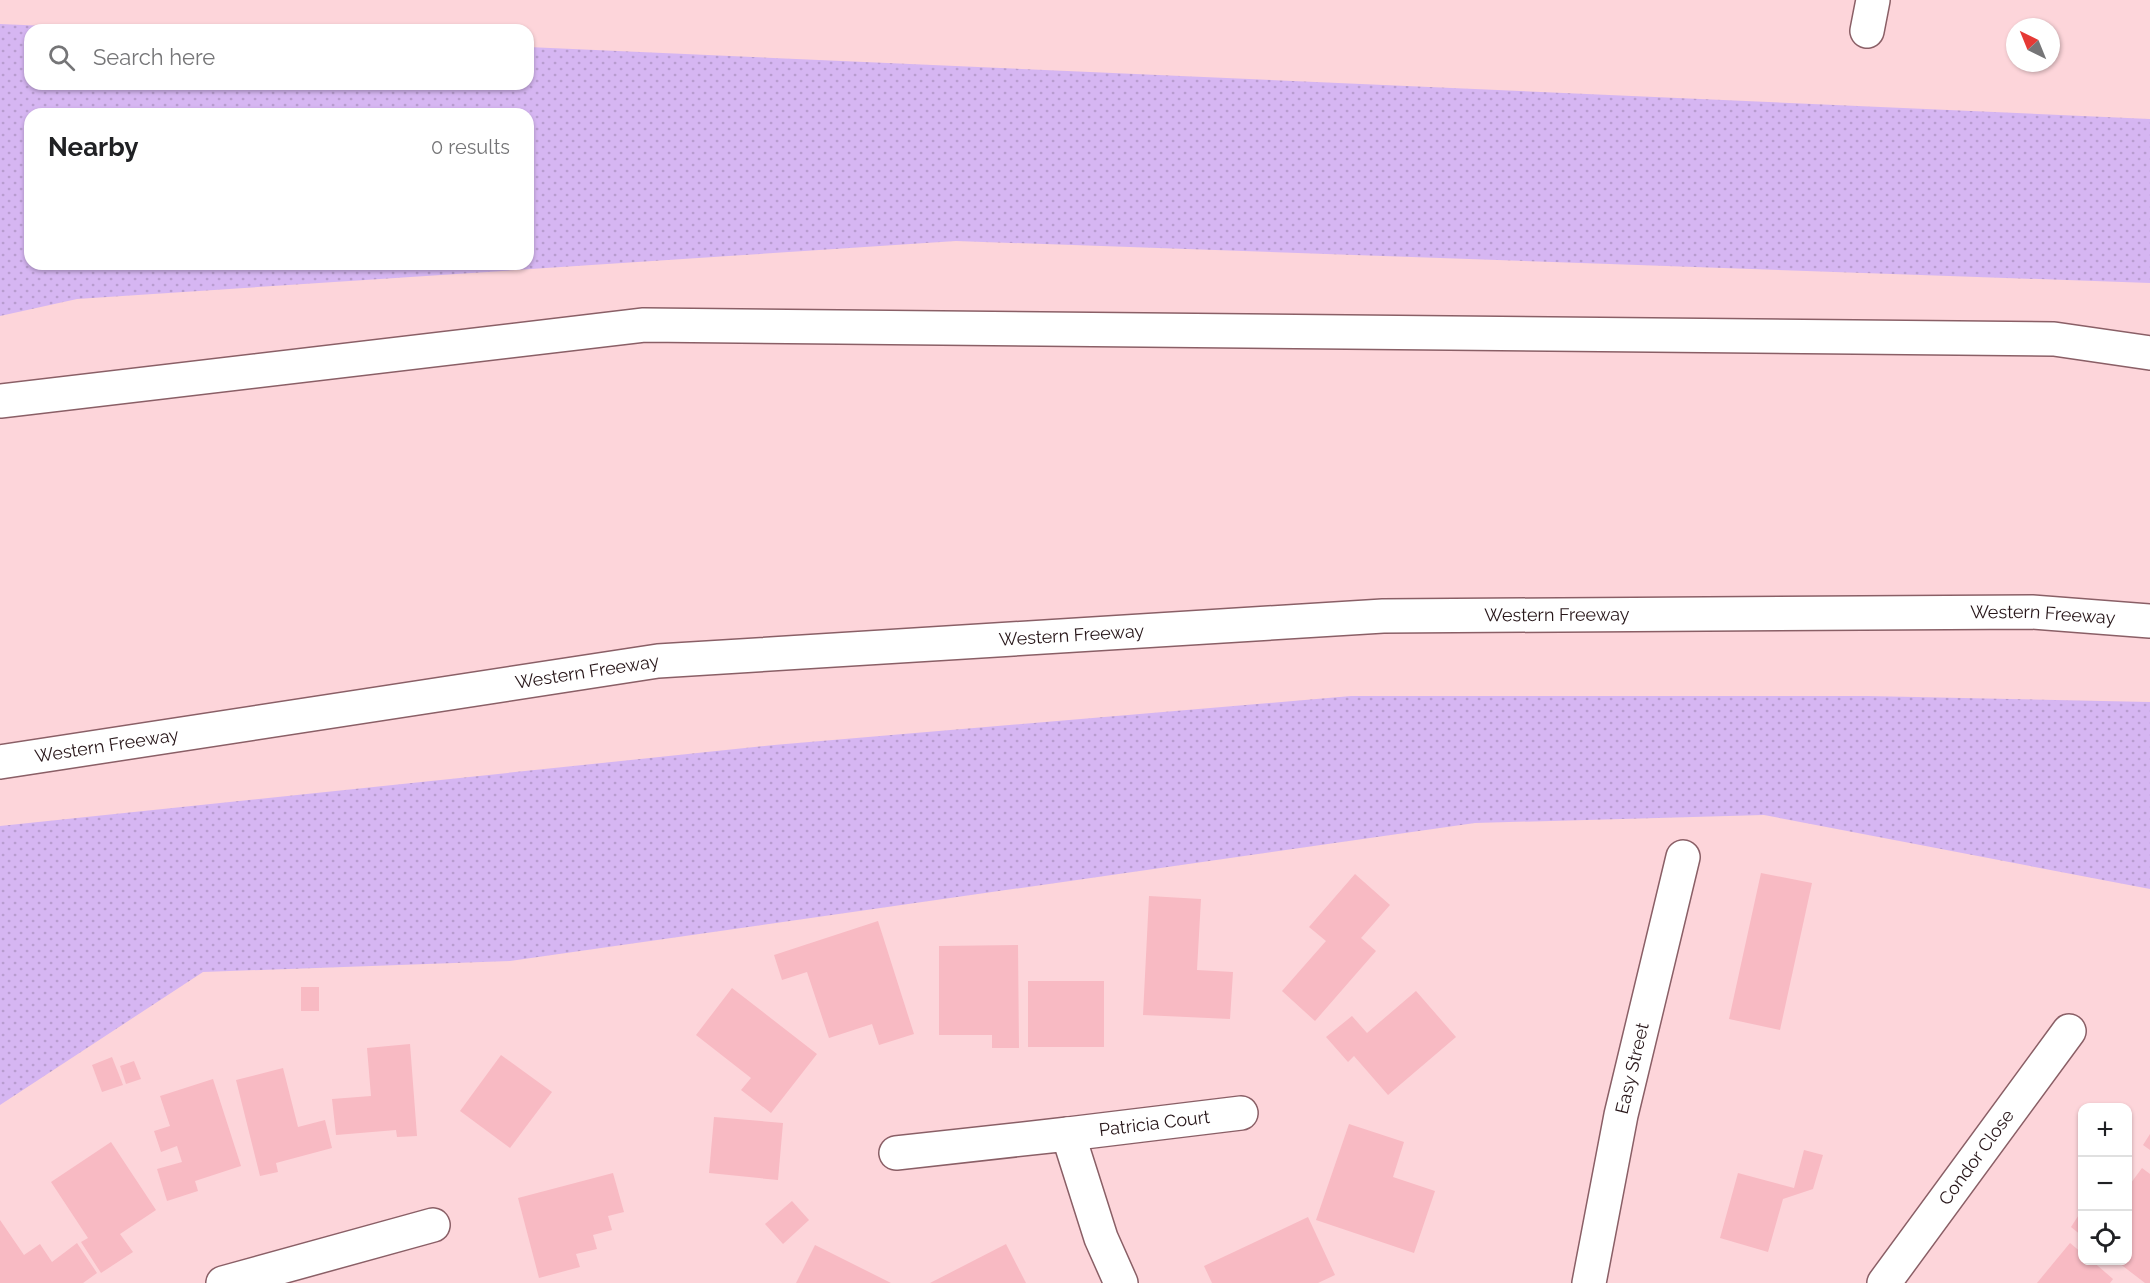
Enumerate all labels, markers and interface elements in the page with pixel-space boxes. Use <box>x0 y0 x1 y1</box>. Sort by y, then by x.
north arrow <box>2006 18 2060 72</box>
search box <box>24 24 534 90</box>
icon: search <box>45 41 78 74</box>
text: Search here <box>93 44 215 70</box>
text: Nearby <box>48 132 138 162</box>
text: 0 results <box>431 135 510 159</box>
street label: Western Freeway <box>1970 601 2116 628</box>
street label: Western Freeway <box>1484 603 1630 625</box>
street label: Western Freeway <box>998 620 1145 650</box>
street label: Western Freeway <box>514 650 661 693</box>
street label: Western Freeway <box>33 724 180 767</box>
street label: Easy Street <box>1611 1021 1653 1116</box>
map controls <box>2078 1103 2132 1265</box>
button: + <box>2078 1103 2132 1157</box>
street label: Condor Close <box>1934 1105 2018 1209</box>
street label: Patricia Court <box>1098 1106 1211 1140</box>
button: − <box>2078 1157 2132 1211</box>
button: locate <box>2078 1211 2132 1265</box>

